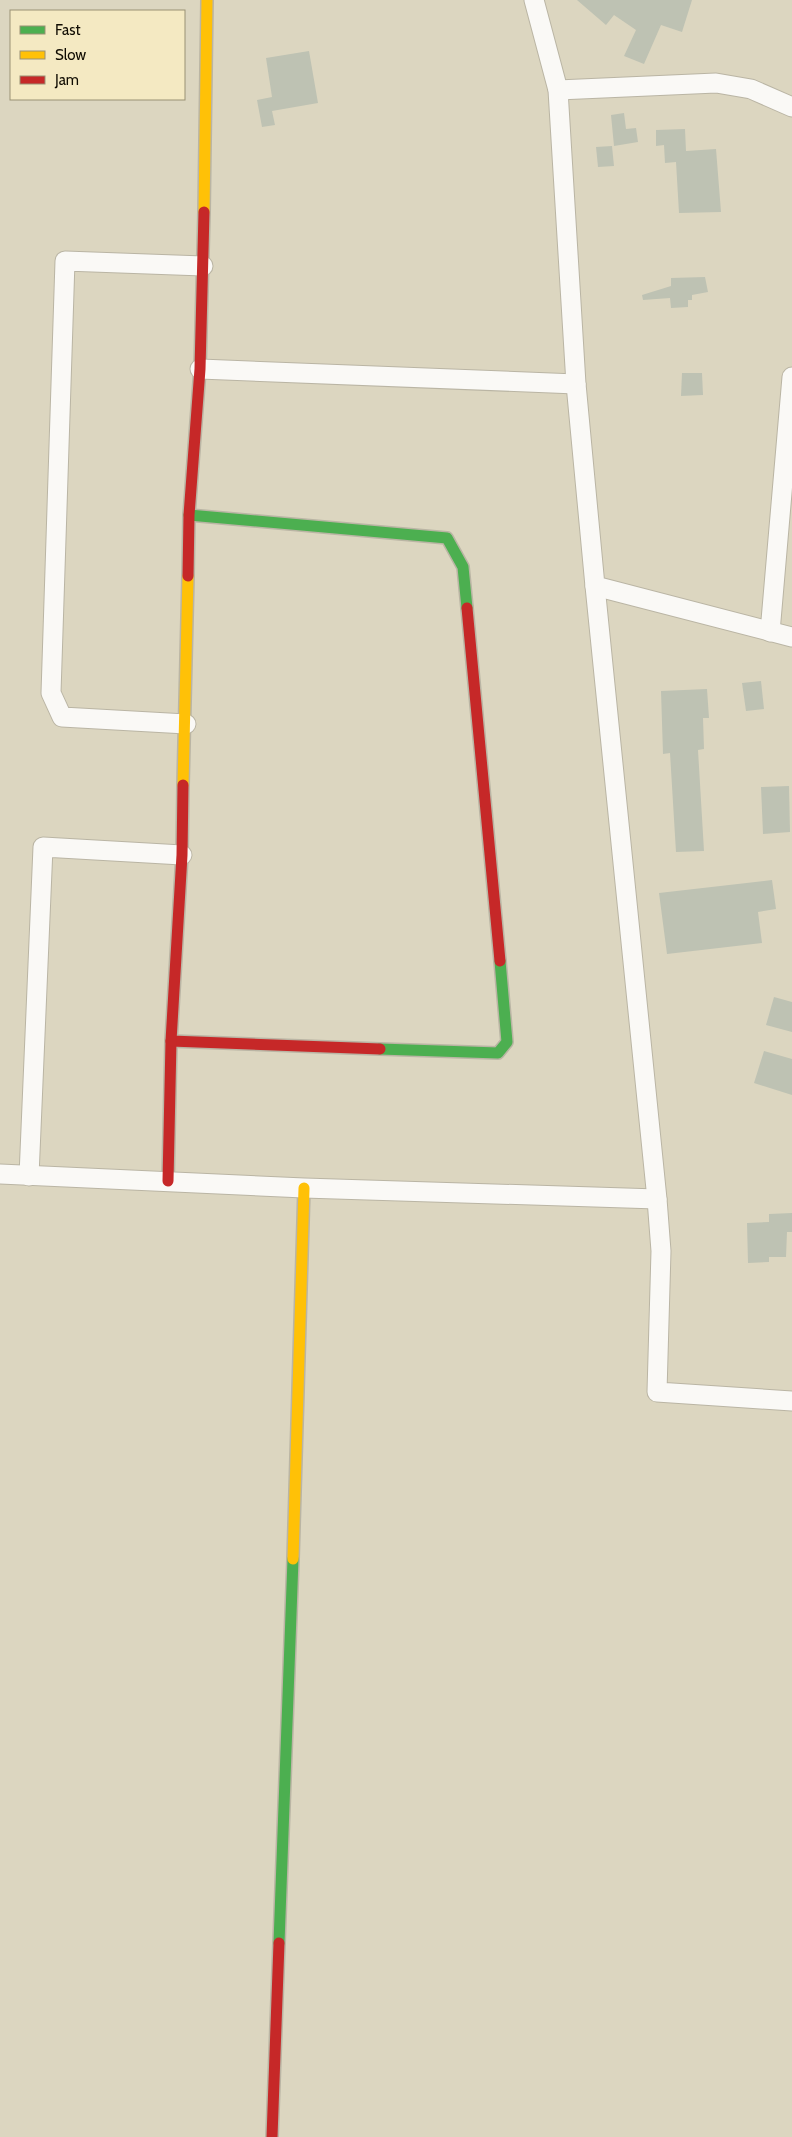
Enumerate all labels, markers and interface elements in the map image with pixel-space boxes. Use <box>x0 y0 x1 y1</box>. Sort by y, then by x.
legend <box>10 10 185 100</box>
text: Fast <box>55 21 80 39</box>
text: Slow <box>55 46 86 64</box>
text: Jam <box>54 71 79 89</box>

